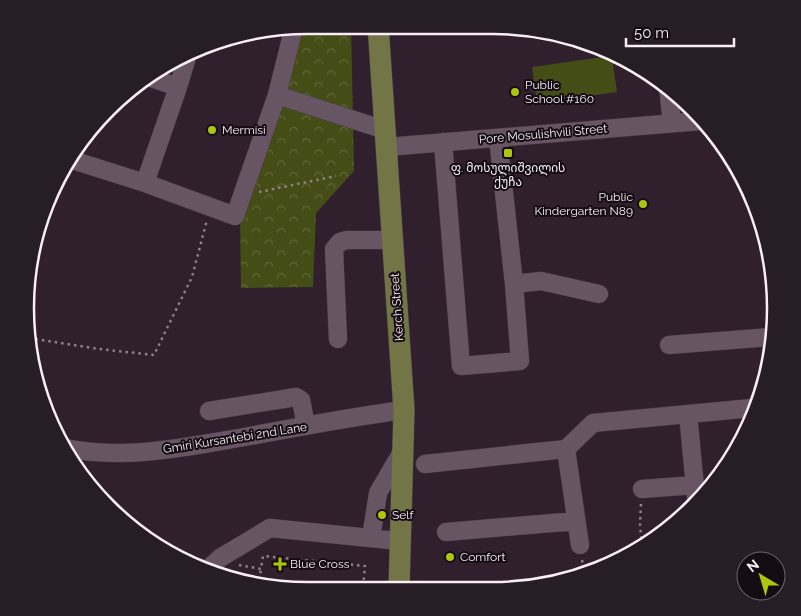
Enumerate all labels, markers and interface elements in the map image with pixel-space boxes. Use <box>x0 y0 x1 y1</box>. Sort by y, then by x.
scale bar <box>626 15 734 47</box>
text: 50 m <box>634 24 669 42</box>
place label: Public School #160 <box>525 78 594 106</box>
marker: Public School #160 <box>509 86 521 98</box>
street label: Pore Mosulishvili Street <box>478 121 608 147</box>
place label: Mermisi <box>222 123 266 137</box>
marker: Mermisi <box>206 124 218 136</box>
marker: ფ. მოსულიშვილის ქუჩა <box>502 147 514 159</box>
place label: ფ. მოსულიშვილის ქუჩა <box>451 161 565 189</box>
place label: Public Kindergarten N89 <box>535 190 633 218</box>
marker: Public Kindergarten N89 <box>637 198 649 210</box>
street label: Kerch Street <box>388 272 406 342</box>
street label: Gmiri Kursantebi 2nd Lane <box>162 420 308 456</box>
place label: Self <box>392 508 415 522</box>
marker: Self <box>376 509 388 521</box>
place label: Comfort <box>460 550 505 564</box>
marker: Comfort <box>444 551 456 563</box>
north arrow <box>736 551 786 601</box>
text: N <box>744 556 762 575</box>
place label: Blue Cross <box>290 557 350 571</box>
marker: Blue Cross <box>274 558 286 570</box>

